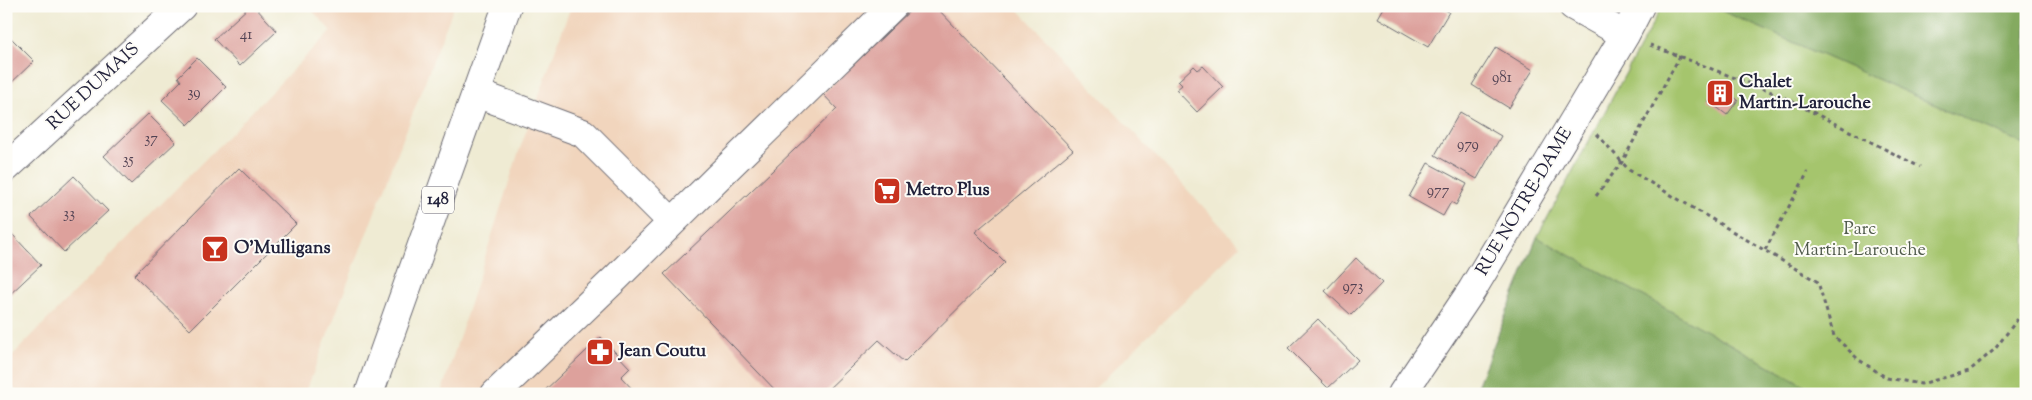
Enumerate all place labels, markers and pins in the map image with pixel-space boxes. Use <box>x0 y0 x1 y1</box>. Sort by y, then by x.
place label: Chalet Martin-Larouche <box>1739 70 1871 117</box>
building icon: Chalet Martin-Larouche <box>1705 78 1735 108</box>
supermarket icon: Metro Plus <box>872 176 902 206</box>
place label: Metro Plus <box>906 178 990 204</box>
bar icon: O'Mulligans <box>200 234 230 264</box>
place label: O'Mulligans <box>234 236 331 262</box>
pharmacy icon: Jean Coutu <box>585 337 615 367</box>
place label: Jean Coutu <box>617 339 707 365</box>

